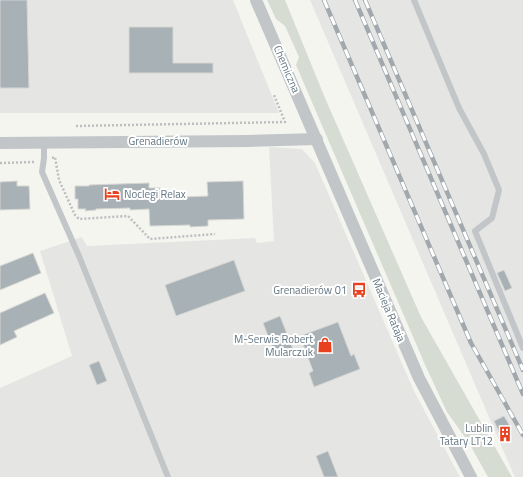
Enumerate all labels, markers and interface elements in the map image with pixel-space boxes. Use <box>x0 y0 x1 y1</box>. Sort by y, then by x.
street label: Chemiczna <box>270 43 304 96</box>
street label: Grenadierów <box>128 133 188 149</box>
hotel icon: Noclegi Relax <box>103 185 121 203</box>
place label: Noclegi Relax <box>124 186 186 202</box>
street label: Macieja Rataja <box>368 276 410 345</box>
bus stop icon: Grenadierów 01 <box>350 281 368 299</box>
place label: Grenadierów 01 <box>273 282 347 298</box>
place label: M-Serwis Robert Mularczuk <box>234 331 314 360</box>
shop icon: M-Serwis Robert Mularczuk <box>316 336 334 354</box>
place label: Lublin Tatary LT12 <box>439 420 493 449</box>
building icon: Lublin Tatary LT12 <box>496 425 514 443</box>

